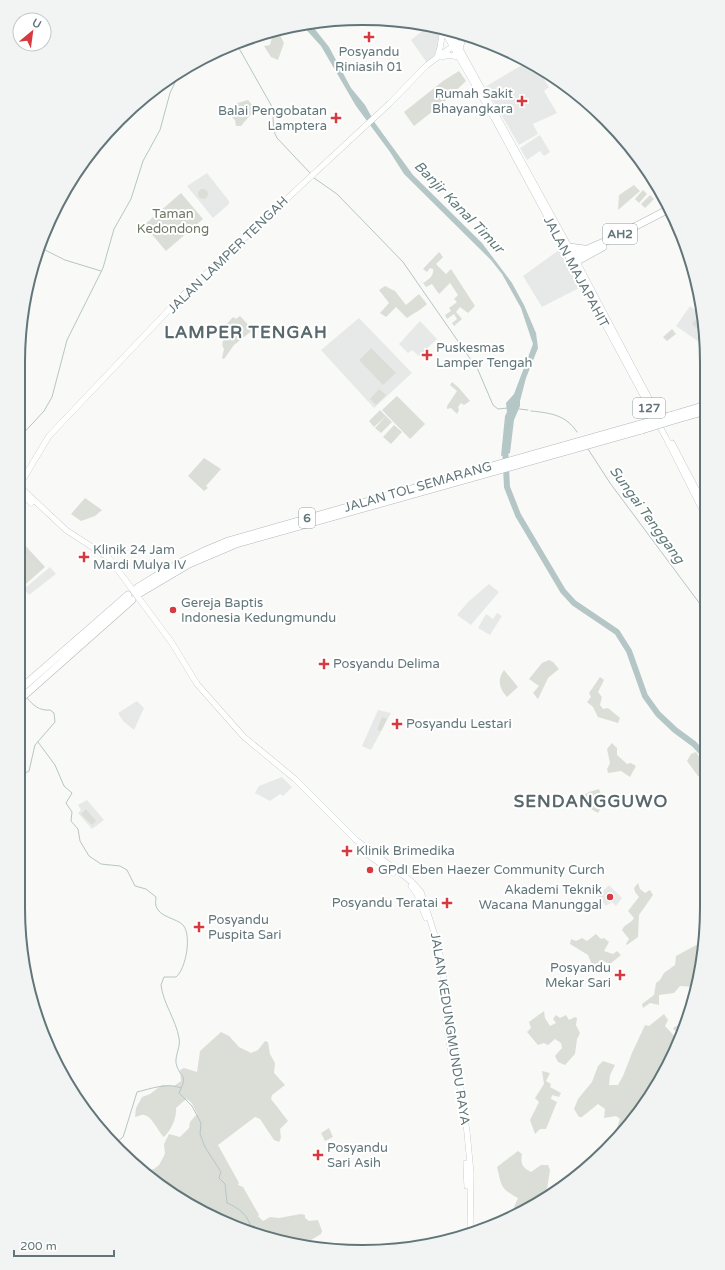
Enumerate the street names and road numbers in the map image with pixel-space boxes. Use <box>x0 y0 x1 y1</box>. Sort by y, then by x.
street label: JALAN LAMPER TENGAH <box>164 193 292 317</box>
street label: JALAN MAJAPAHIT <box>540 214 612 330</box>
road number: AH2 <box>603 224 637 244</box>
road number: 127 <box>633 398 665 418</box>
street label: JALAN TOL SEMARANG <box>342 458 494 516</box>
road number: 6 <box>299 508 315 528</box>
street label: JALAN KEDUNGMUNDU RAYA <box>427 932 473 1127</box>

